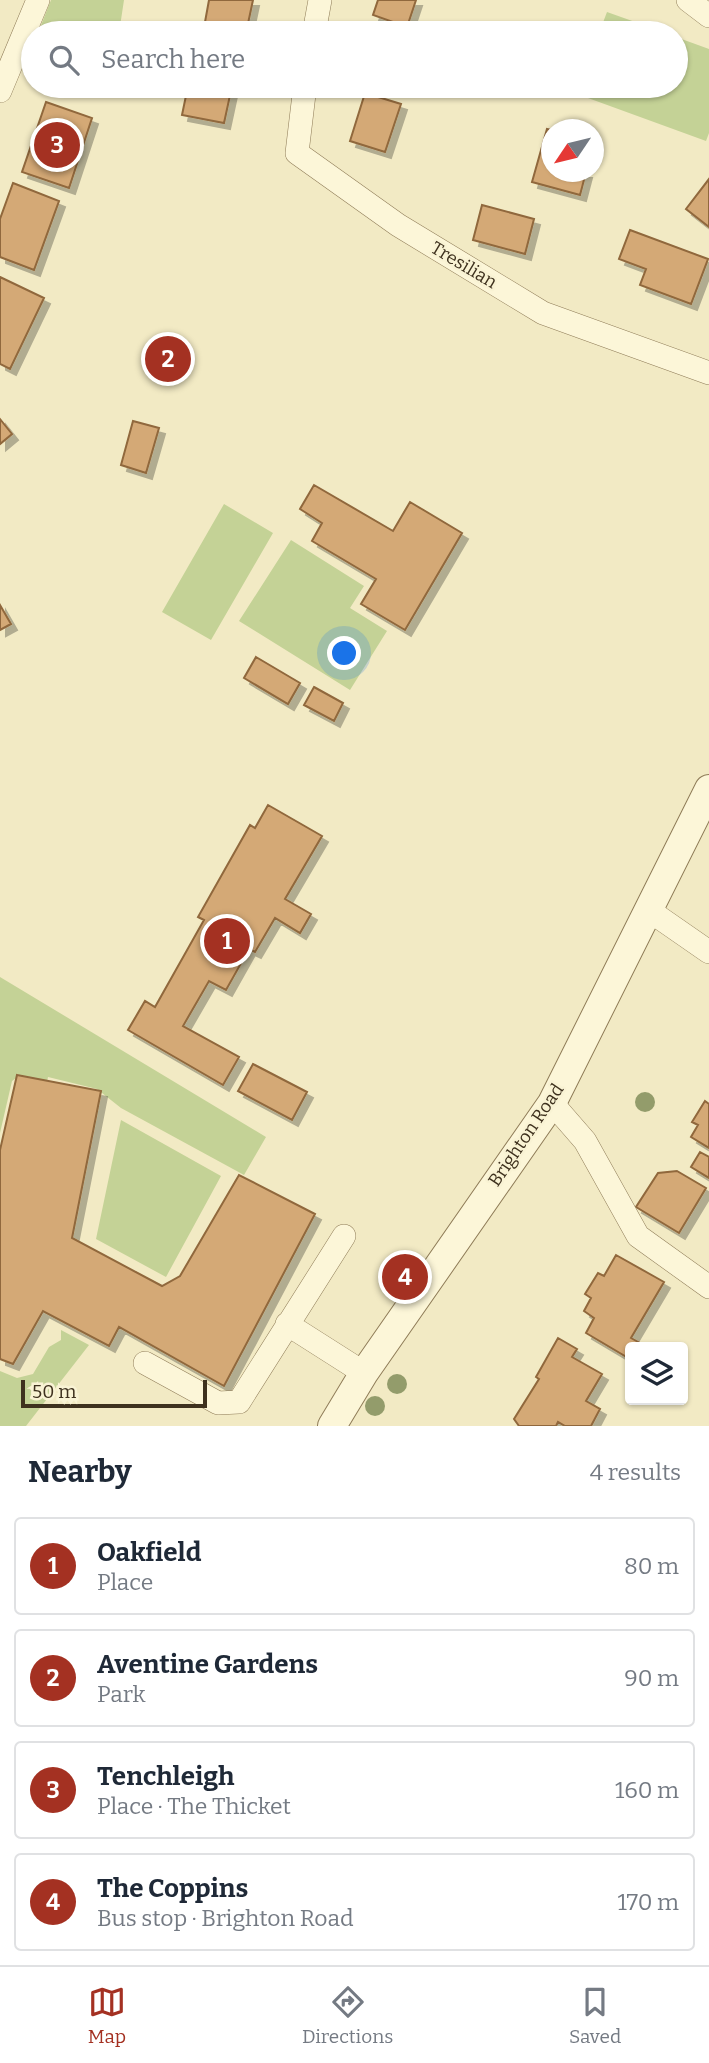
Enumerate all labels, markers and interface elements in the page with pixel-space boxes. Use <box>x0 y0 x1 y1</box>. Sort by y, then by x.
search box <box>21 21 688 98</box>
icon: search <box>45 41 83 79</box>
text: Search here <box>101 44 245 75</box>
pin: 3 <box>34 119 80 171</box>
north arrow <box>541 119 604 182</box>
street label: Tresilian <box>427 237 501 294</box>
pin: 2 <box>145 333 191 385</box>
your location <box>327 636 361 670</box>
pin: 1 <box>204 915 250 967</box>
street label: Brighton Road <box>484 1079 569 1191</box>
pin: 4 <box>382 1251 428 1303</box>
map controls <box>625 1342 688 1405</box>
button: layers <box>625 1342 688 1405</box>
scale bar <box>21 1377 206 1409</box>
text: 50 m <box>32 1380 76 1403</box>
text: Nearby <box>28 1454 132 1490</box>
text: 4 results <box>590 1458 681 1486</box>
text: Oakfield <box>97 1537 201 1568</box>
text: 1 <box>48 1552 58 1580</box>
text: 80 m <box>624 1552 679 1580</box>
text: Place <box>97 1568 153 1596</box>
text: Aventine Gardens <box>97 1649 318 1680</box>
text: 2 <box>47 1664 59 1692</box>
text: 90 m <box>624 1664 679 1692</box>
text: Park <box>97 1680 146 1708</box>
text: Tenchleigh <box>97 1761 234 1792</box>
text: 3 <box>46 1776 60 1804</box>
text: 160 m <box>615 1776 679 1804</box>
text: Place · The Thicket <box>97 1792 291 1820</box>
text: The Coppins <box>97 1873 248 1904</box>
text: 4 <box>46 1888 60 1916</box>
text: 170 m <box>617 1888 679 1916</box>
text: Bus stop · Brighton Road <box>97 1904 354 1932</box>
tab: Map <box>88 1983 126 2048</box>
tab: Directions <box>302 1983 393 2048</box>
tab: Saved <box>569 1983 621 2048</box>

